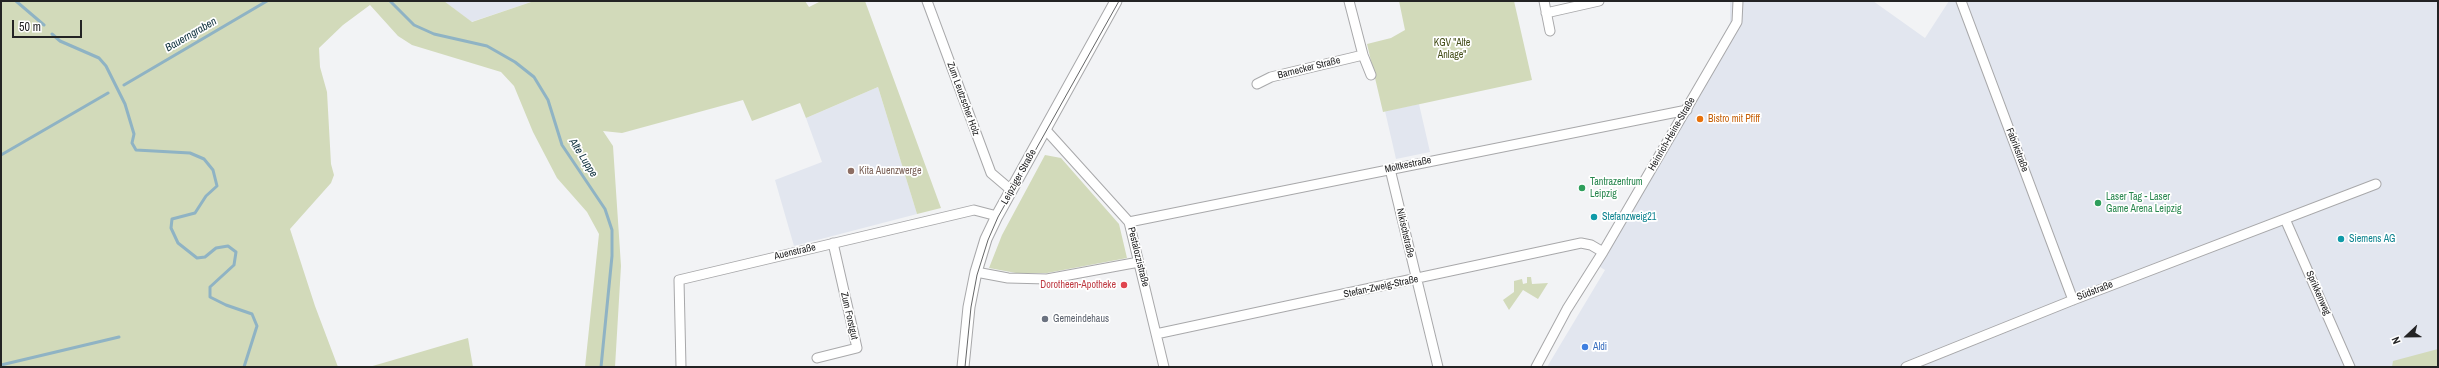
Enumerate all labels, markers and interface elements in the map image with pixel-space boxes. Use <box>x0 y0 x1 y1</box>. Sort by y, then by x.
scale bar <box>14 12 84 38</box>
water label: Bauerngraben <box>163 15 219 55</box>
text: 50 m <box>19 19 41 35</box>
park label: KGV "Alte Anlage" <box>1434 37 1470 60</box>
street label: Barnecker Straße <box>1276 54 1342 82</box>
street label: Zum Leutzscher Holz <box>944 61 982 137</box>
street label: Heinrich-Heine-Straße <box>1646 95 1698 173</box>
place label: Bistro mit Pfiff <box>1708 113 1760 125</box>
marker: Bistro mit Pfiff <box>1695 114 1705 124</box>
street label: Fabrikstraße <box>2003 126 2031 174</box>
water label: Alte Luppe <box>566 136 600 180</box>
street label: Leipziger Straße <box>999 147 1039 207</box>
street label: Moltkestraße <box>1384 154 1432 176</box>
place label: Kita Auenzwerge <box>859 165 921 177</box>
marker: Kita Auenzwerge <box>846 166 856 176</box>
place label: Tantrazentrum Leipzig <box>1590 176 1643 200</box>
marker: Tantrazentrum Leipzig <box>1577 183 1587 193</box>
place label: Laser Tag - Laser Game Arena Leipzig <box>2106 191 2182 214</box>
marker: Laser Tag - Laser Game Arena Leipzig <box>2093 198 2103 208</box>
street label: Nikischstraße <box>1393 207 1417 259</box>
place label: Stefanzweig21 <box>1602 211 1656 223</box>
marker: Stefanzweig21 <box>1589 212 1599 222</box>
street label: Pestalozzistraße <box>1125 226 1151 288</box>
place label: Siemens AG <box>2349 233 2395 245</box>
marker: Siemens AG <box>2336 234 2346 244</box>
street label: Auenstraße <box>773 241 817 263</box>
street label: Sprikkenweg <box>2303 269 2333 317</box>
street label: Stefan-Zweig-Straße <box>1343 273 1419 301</box>
place label: Dorotheen-Apotheke <box>1040 279 1116 291</box>
street label: Südstraße <box>2075 279 2115 303</box>
marker: Dorotheen-Apotheke <box>1119 280 1129 290</box>
street label: Zum Forstgut <box>838 291 860 341</box>
place label: Gemeindehaus <box>1053 313 1109 325</box>
marker: Gemeindehaus <box>1040 314 1050 324</box>
north arrow <box>2387 316 2427 356</box>
text: N <box>2388 335 2404 346</box>
place label: Aldi <box>1593 341 1607 353</box>
marker: Aldi <box>1580 342 1590 352</box>

